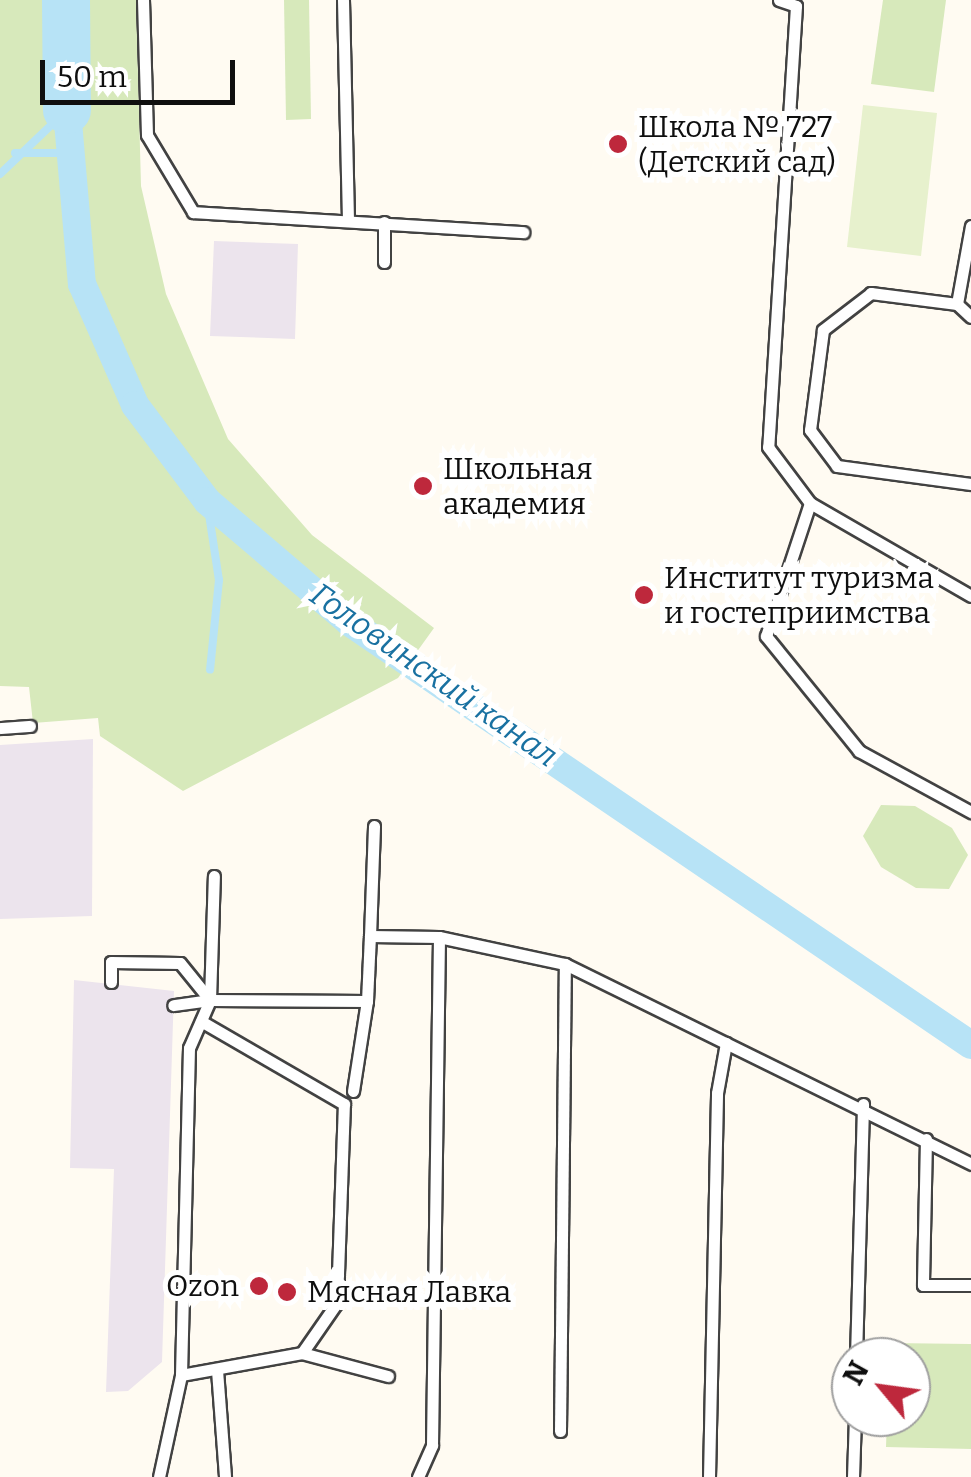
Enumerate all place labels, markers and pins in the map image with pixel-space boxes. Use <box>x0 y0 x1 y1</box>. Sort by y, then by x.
place label: Школа № 727 (Детский сад) <box>638 109 836 180</box>
marker: Школа № 727 (Детский сад) <box>607 133 629 155</box>
place label: Школьная академия <box>443 451 593 522</box>
marker: Школьная академия <box>412 475 434 497</box>
place label: Институт туризма и гостеприимства <box>664 560 934 630</box>
marker: Институт туризма и гостеприимства <box>633 584 655 606</box>
place label: Ozon <box>166 1268 239 1304</box>
place label: Мясная Лавка <box>307 1274 511 1310</box>
marker: Ozon <box>248 1275 270 1297</box>
marker: Мясная Лавка <box>276 1281 298 1303</box>

